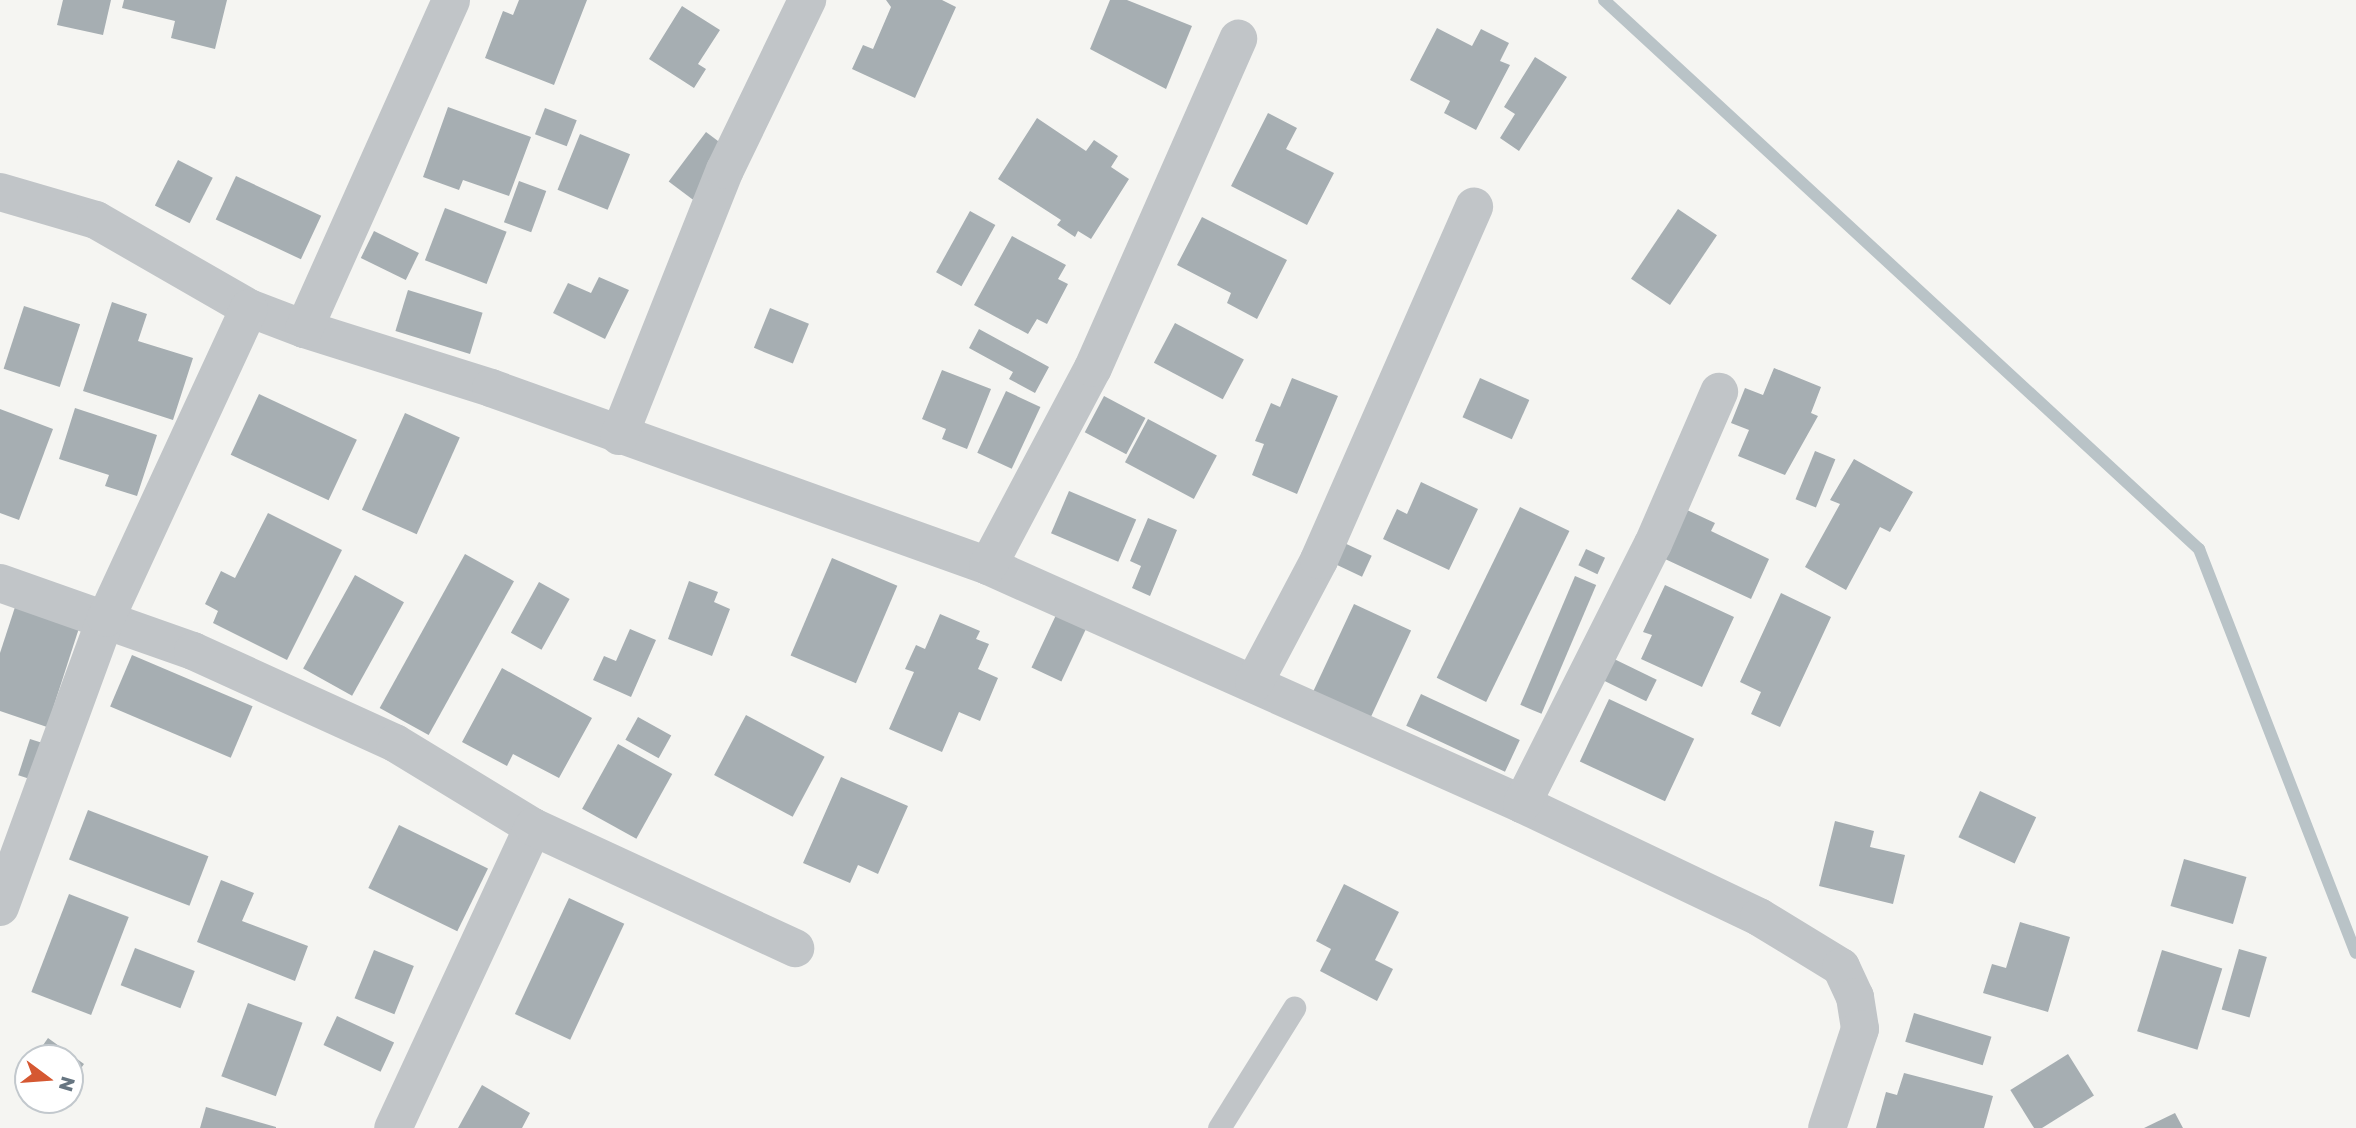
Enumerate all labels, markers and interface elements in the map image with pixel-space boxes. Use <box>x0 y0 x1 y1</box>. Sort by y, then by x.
north arrow <box>14 1044 84 1114</box>
text: N <box>55 1074 81 1094</box>

